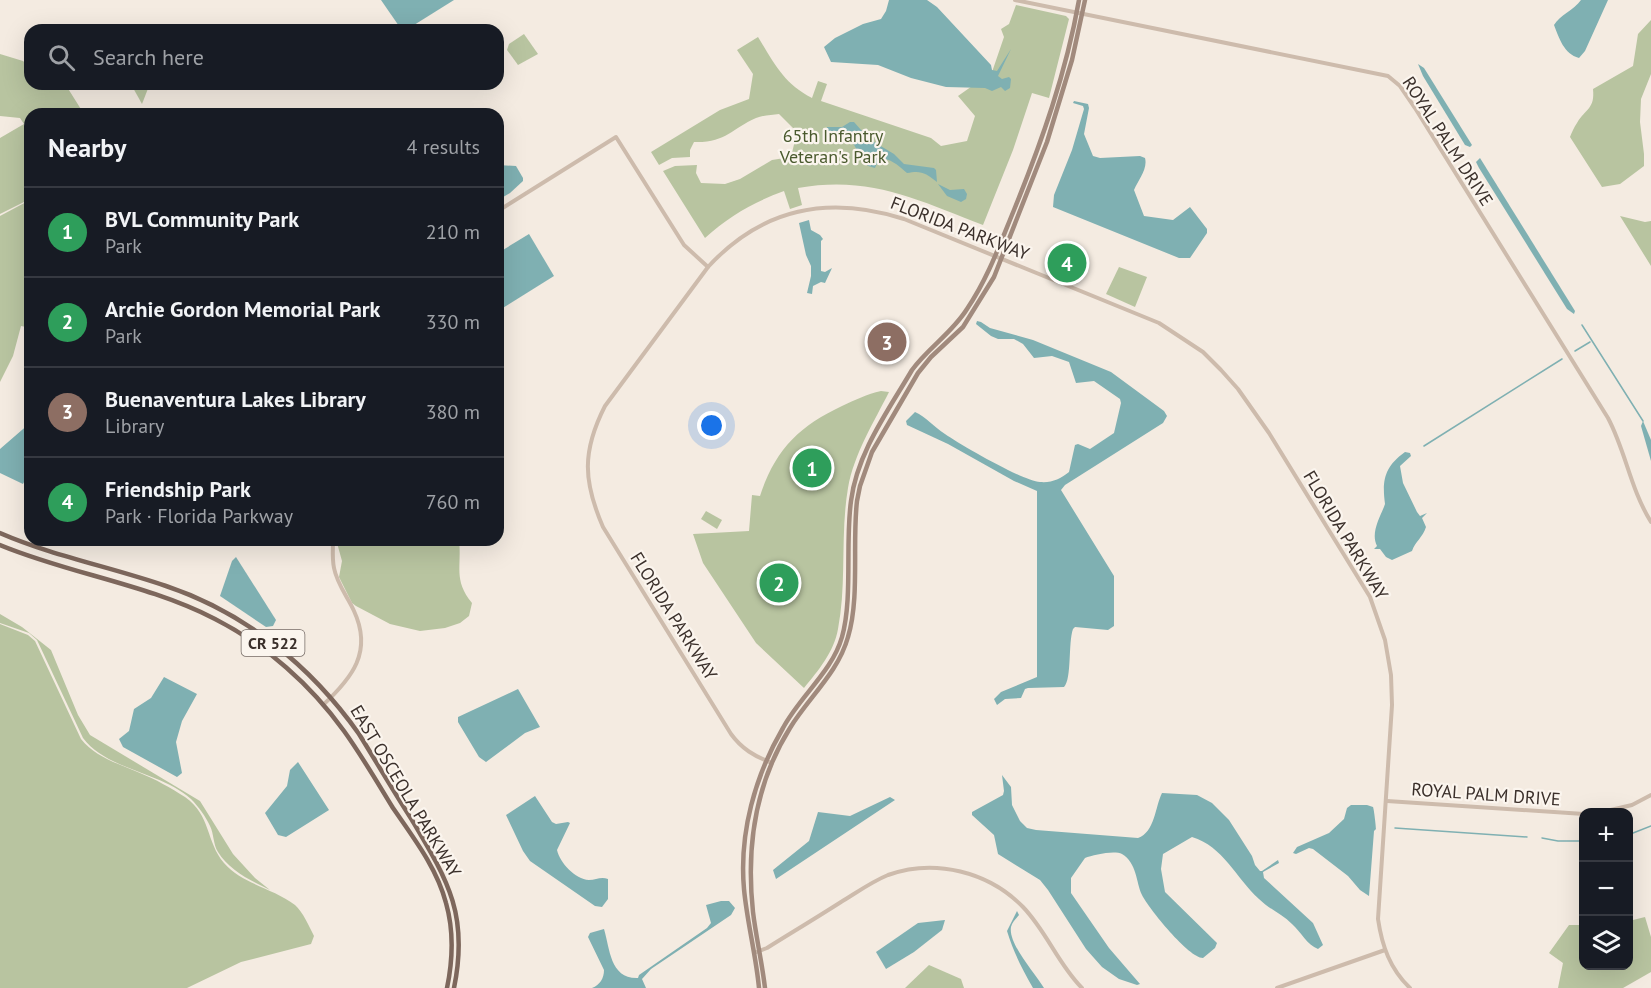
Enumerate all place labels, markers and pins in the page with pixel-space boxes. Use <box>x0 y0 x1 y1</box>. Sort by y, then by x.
pin: 4 <box>1048 240 1086 286</box>
pin: 3 <box>868 320 906 364</box>
pin: 1 <box>792 446 832 490</box>
pin: 2 <box>760 560 798 606</box>

